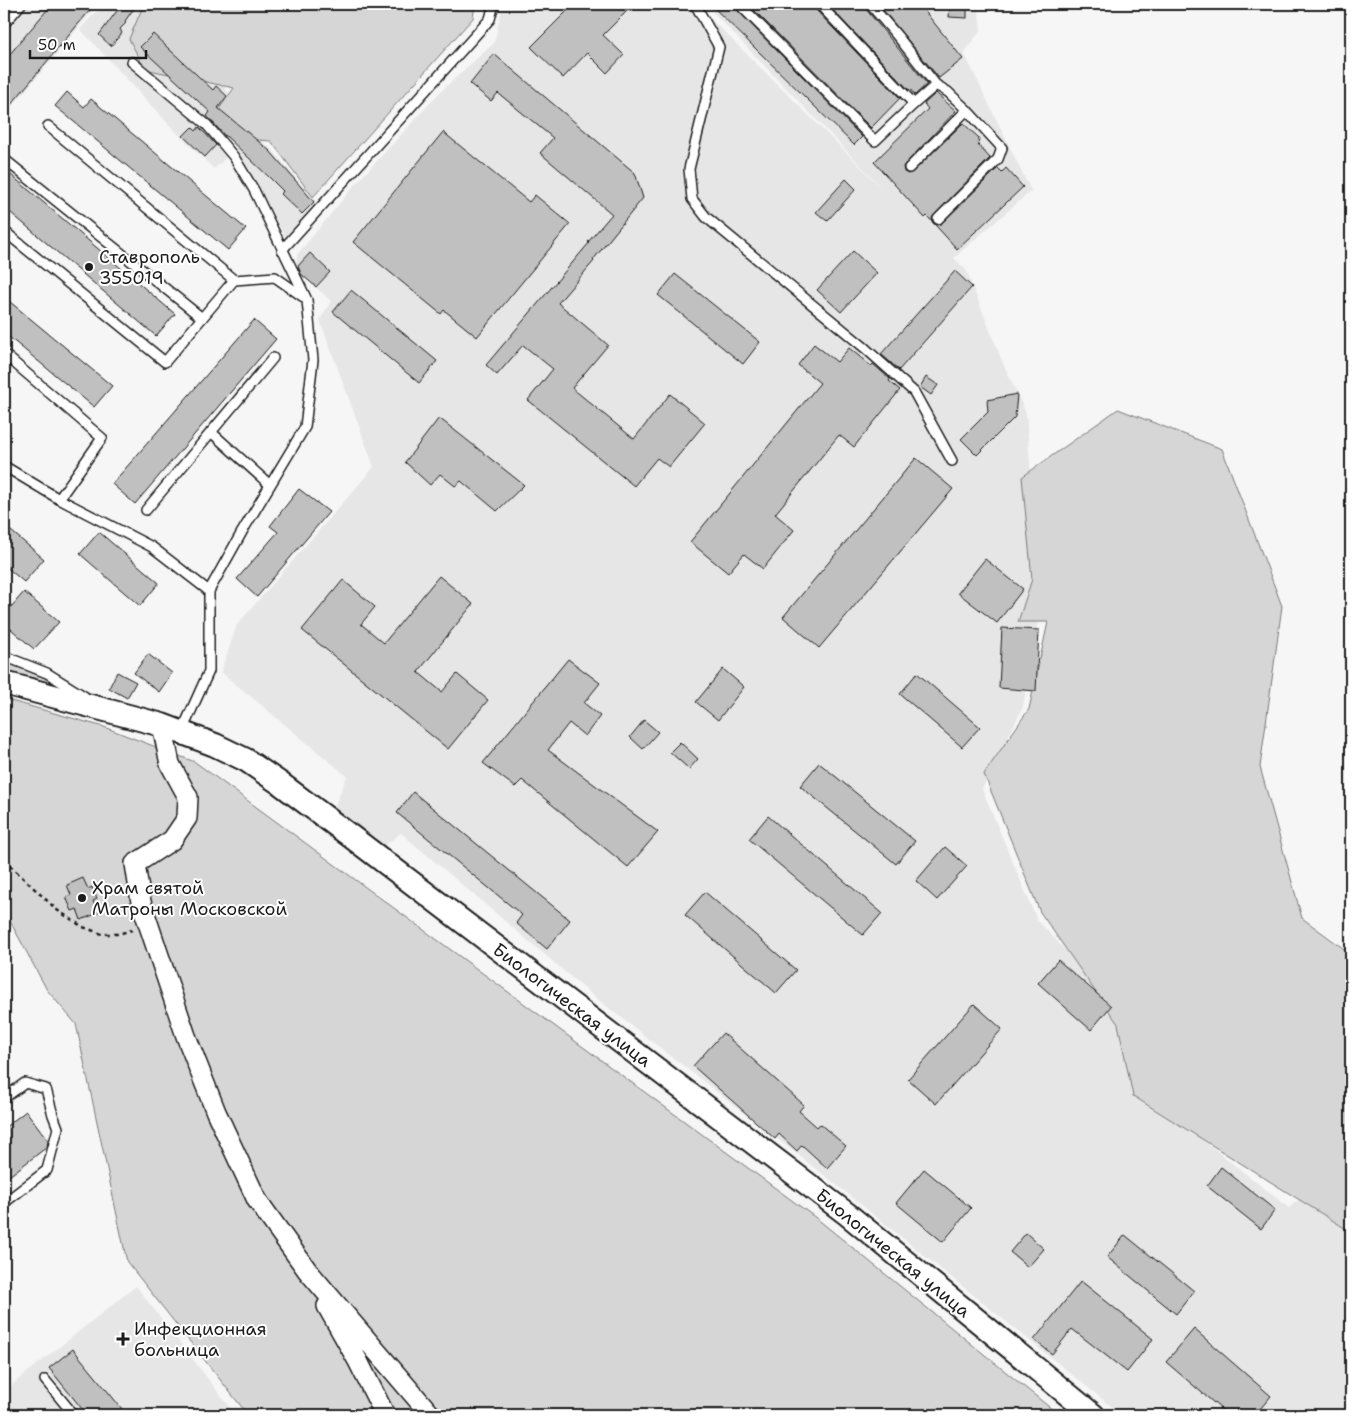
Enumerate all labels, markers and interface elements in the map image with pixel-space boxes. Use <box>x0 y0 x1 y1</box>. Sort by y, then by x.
scale bar <box>30 28 146 60</box>
text: 50 m <box>38 35 76 55</box>
place label: Ставрополь 355019 <box>99 245 200 290</box>
marker: Ставрополь 355019 <box>83 261 95 273</box>
place label: Храм святой Матроны Московской <box>92 876 287 921</box>
marker: Храм святой Матроны Московской <box>76 892 88 904</box>
street label: Биологическая улица <box>488 938 656 1072</box>
street label: Биологическая улица <box>811 1183 975 1323</box>
place label: Инфекционная больница <box>134 1317 267 1362</box>
marker: Инфекционная больница <box>116 1332 130 1346</box>

